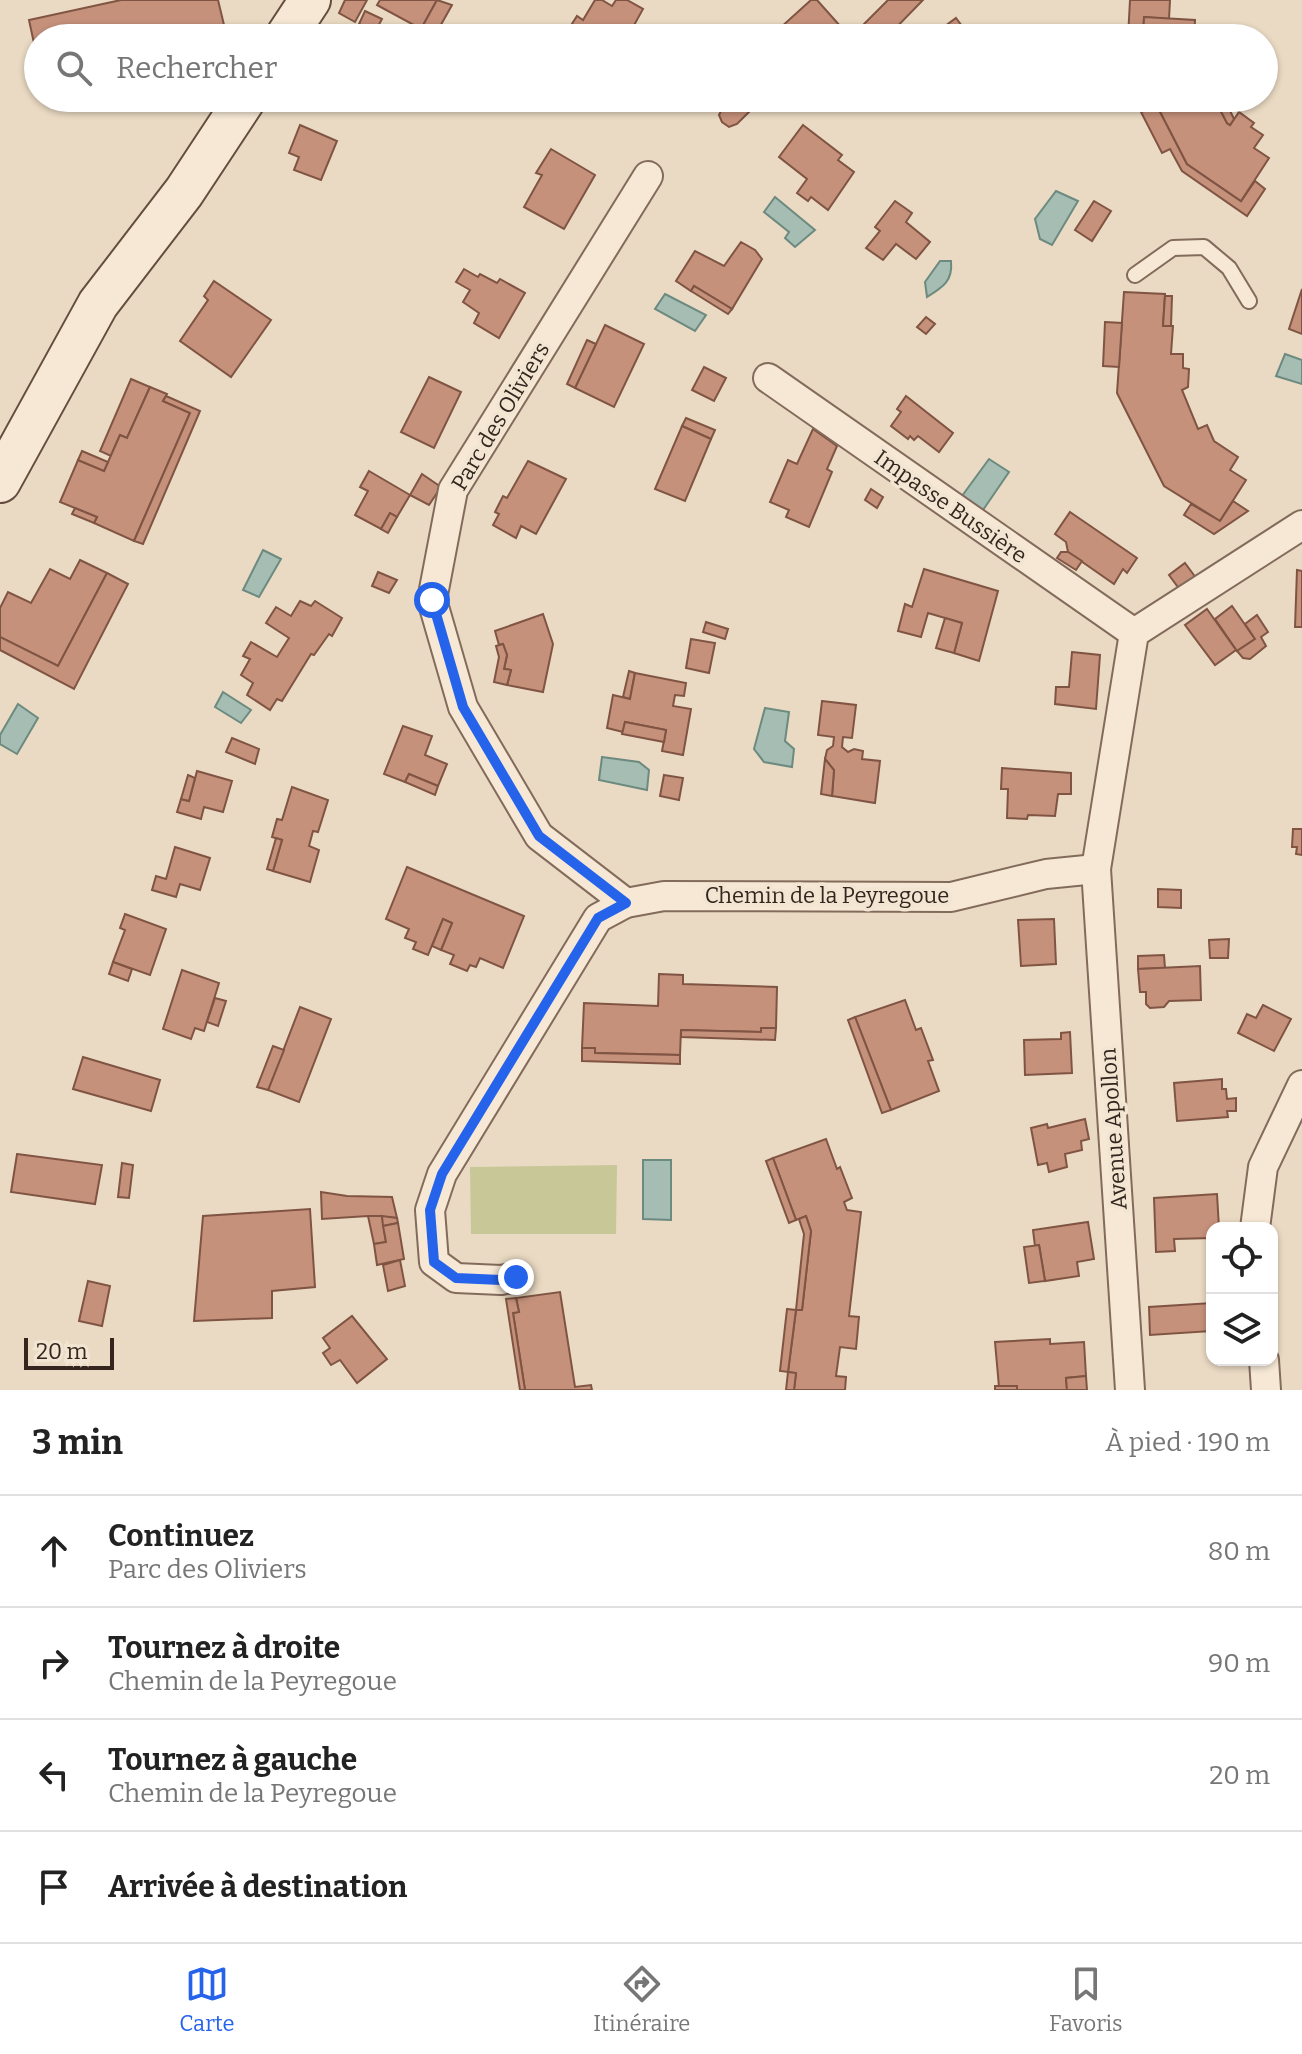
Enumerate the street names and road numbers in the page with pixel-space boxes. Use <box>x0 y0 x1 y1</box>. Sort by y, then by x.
street label: Parc des Oliviers <box>446 337 555 495</box>
street label: Impasse Bussière <box>869 444 1032 569</box>
street label: Chemin de la Peyregoue <box>705 882 949 909</box>
street label: Avenue Apollon <box>1094 1047 1133 1211</box>

